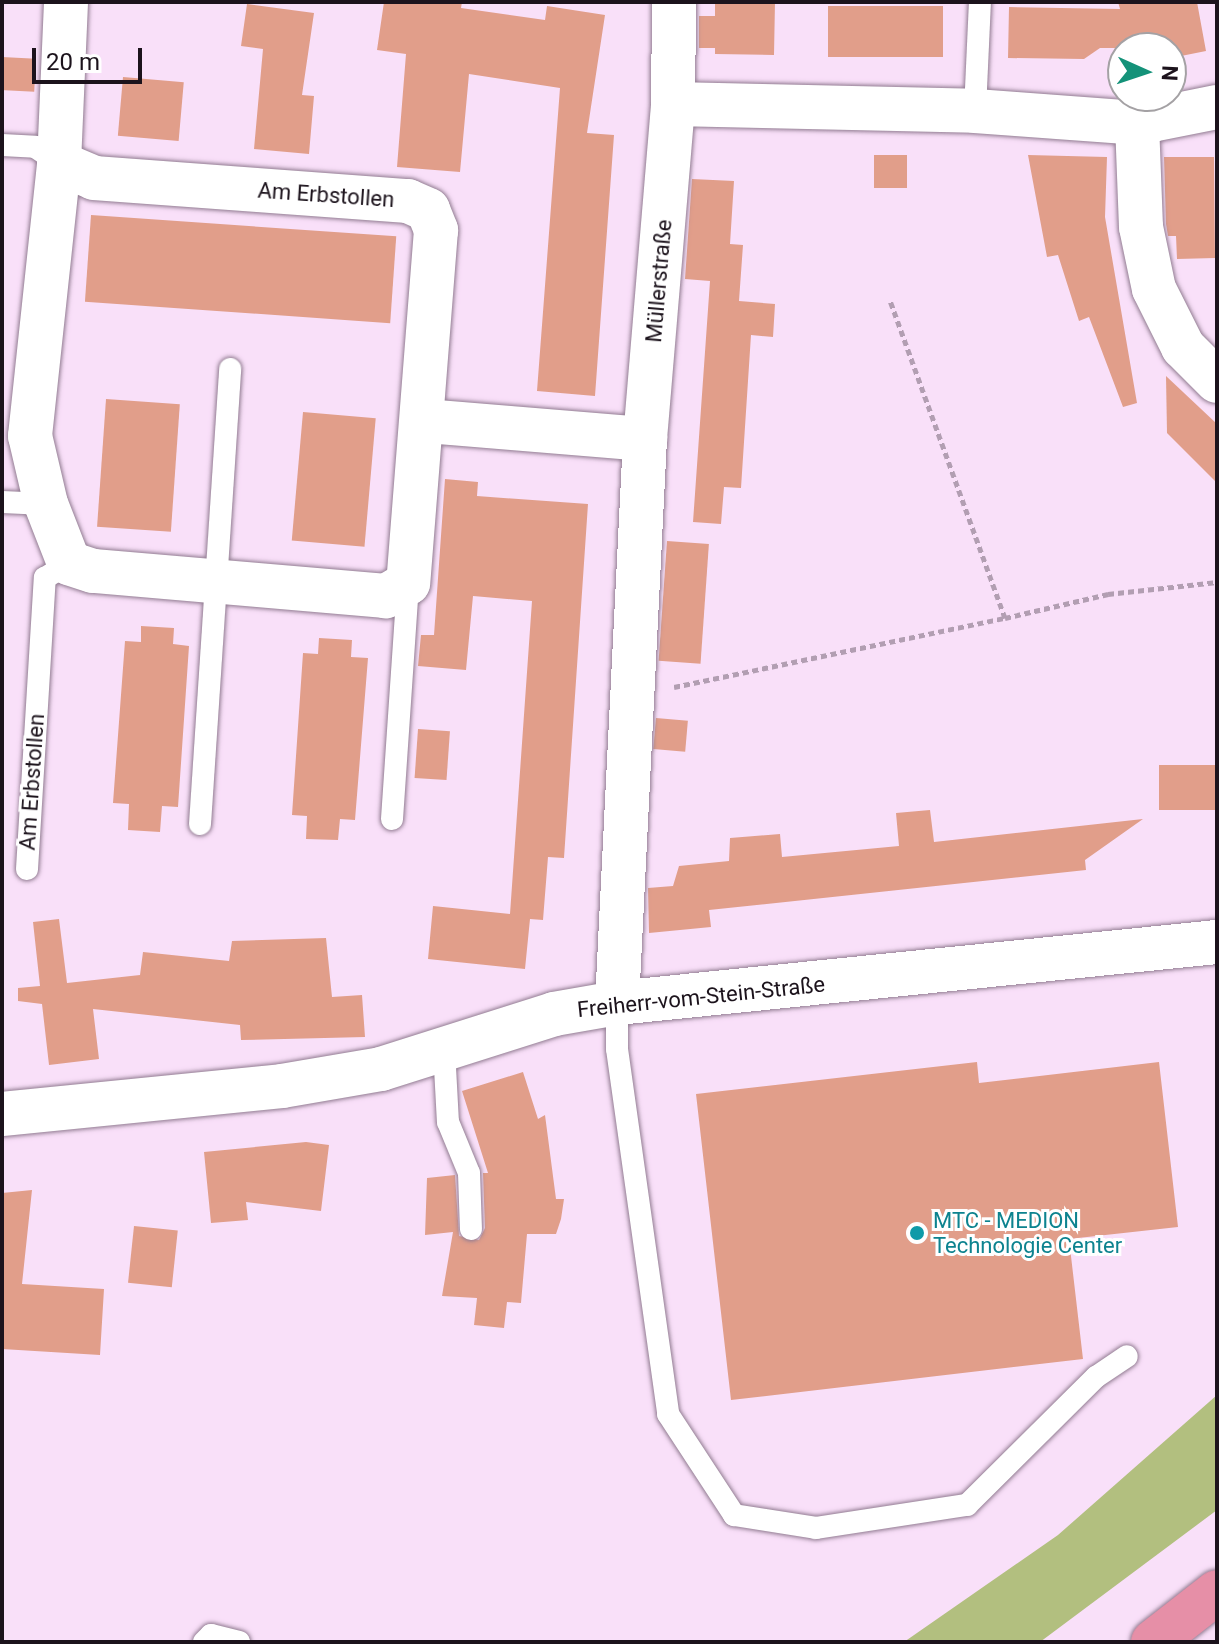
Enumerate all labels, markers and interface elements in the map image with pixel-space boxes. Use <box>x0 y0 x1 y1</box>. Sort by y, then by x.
scale bar <box>36 32 146 82</box>
north arrow <box>1107 32 1187 112</box>
text: 20 m <box>46 48 100 76</box>
text: N <box>1157 65 1182 82</box>
street label: Am Erbstollen <box>257 177 395 213</box>
street label: Müllerstraße <box>640 218 678 344</box>
street label: Am Erbstollen <box>14 713 50 851</box>
street label: Freiherr-vom-Stein-Straße <box>576 971 826 1023</box>
place label: MTC - MEDION Technologie Center <box>933 1207 1122 1258</box>
marker: MTC - MEDION Technologie Center <box>908 1224 926 1242</box>

